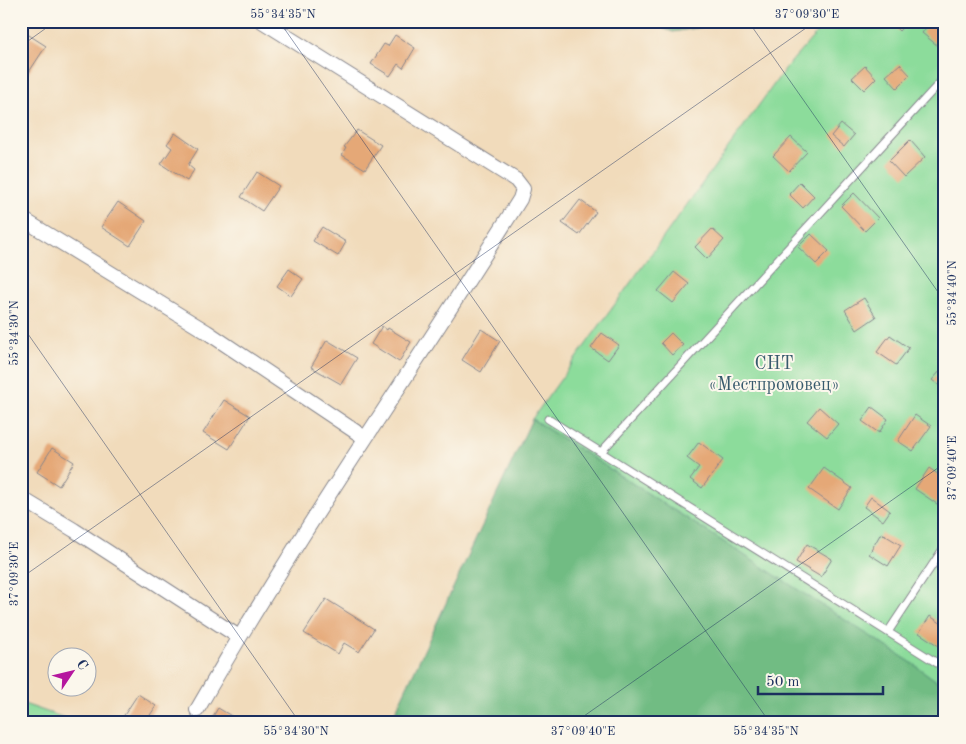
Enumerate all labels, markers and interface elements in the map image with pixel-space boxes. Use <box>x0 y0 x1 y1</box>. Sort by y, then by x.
text: 55°34'35"N <box>250 8 316 21</box>
text: 37°09'30"E <box>775 9 839 21</box>
text: 55°34'40"N <box>946 260 959 326</box>
text: 55°34'30"N <box>8 300 21 366</box>
park label: СНТ «Местпромовец» <box>708 355 840 394</box>
text: 37°09'40"E <box>947 436 959 500</box>
text: 37°09'30"E <box>9 542 21 606</box>
north arrow <box>48 646 98 696</box>
text: С <box>73 657 90 673</box>
scale bar <box>758 664 884 696</box>
text: 50 m <box>766 675 800 690</box>
text: 55°34'30"N <box>263 725 329 738</box>
text: 55°34'35"N <box>733 725 799 738</box>
text: 37°09'40"E <box>551 726 615 738</box>

